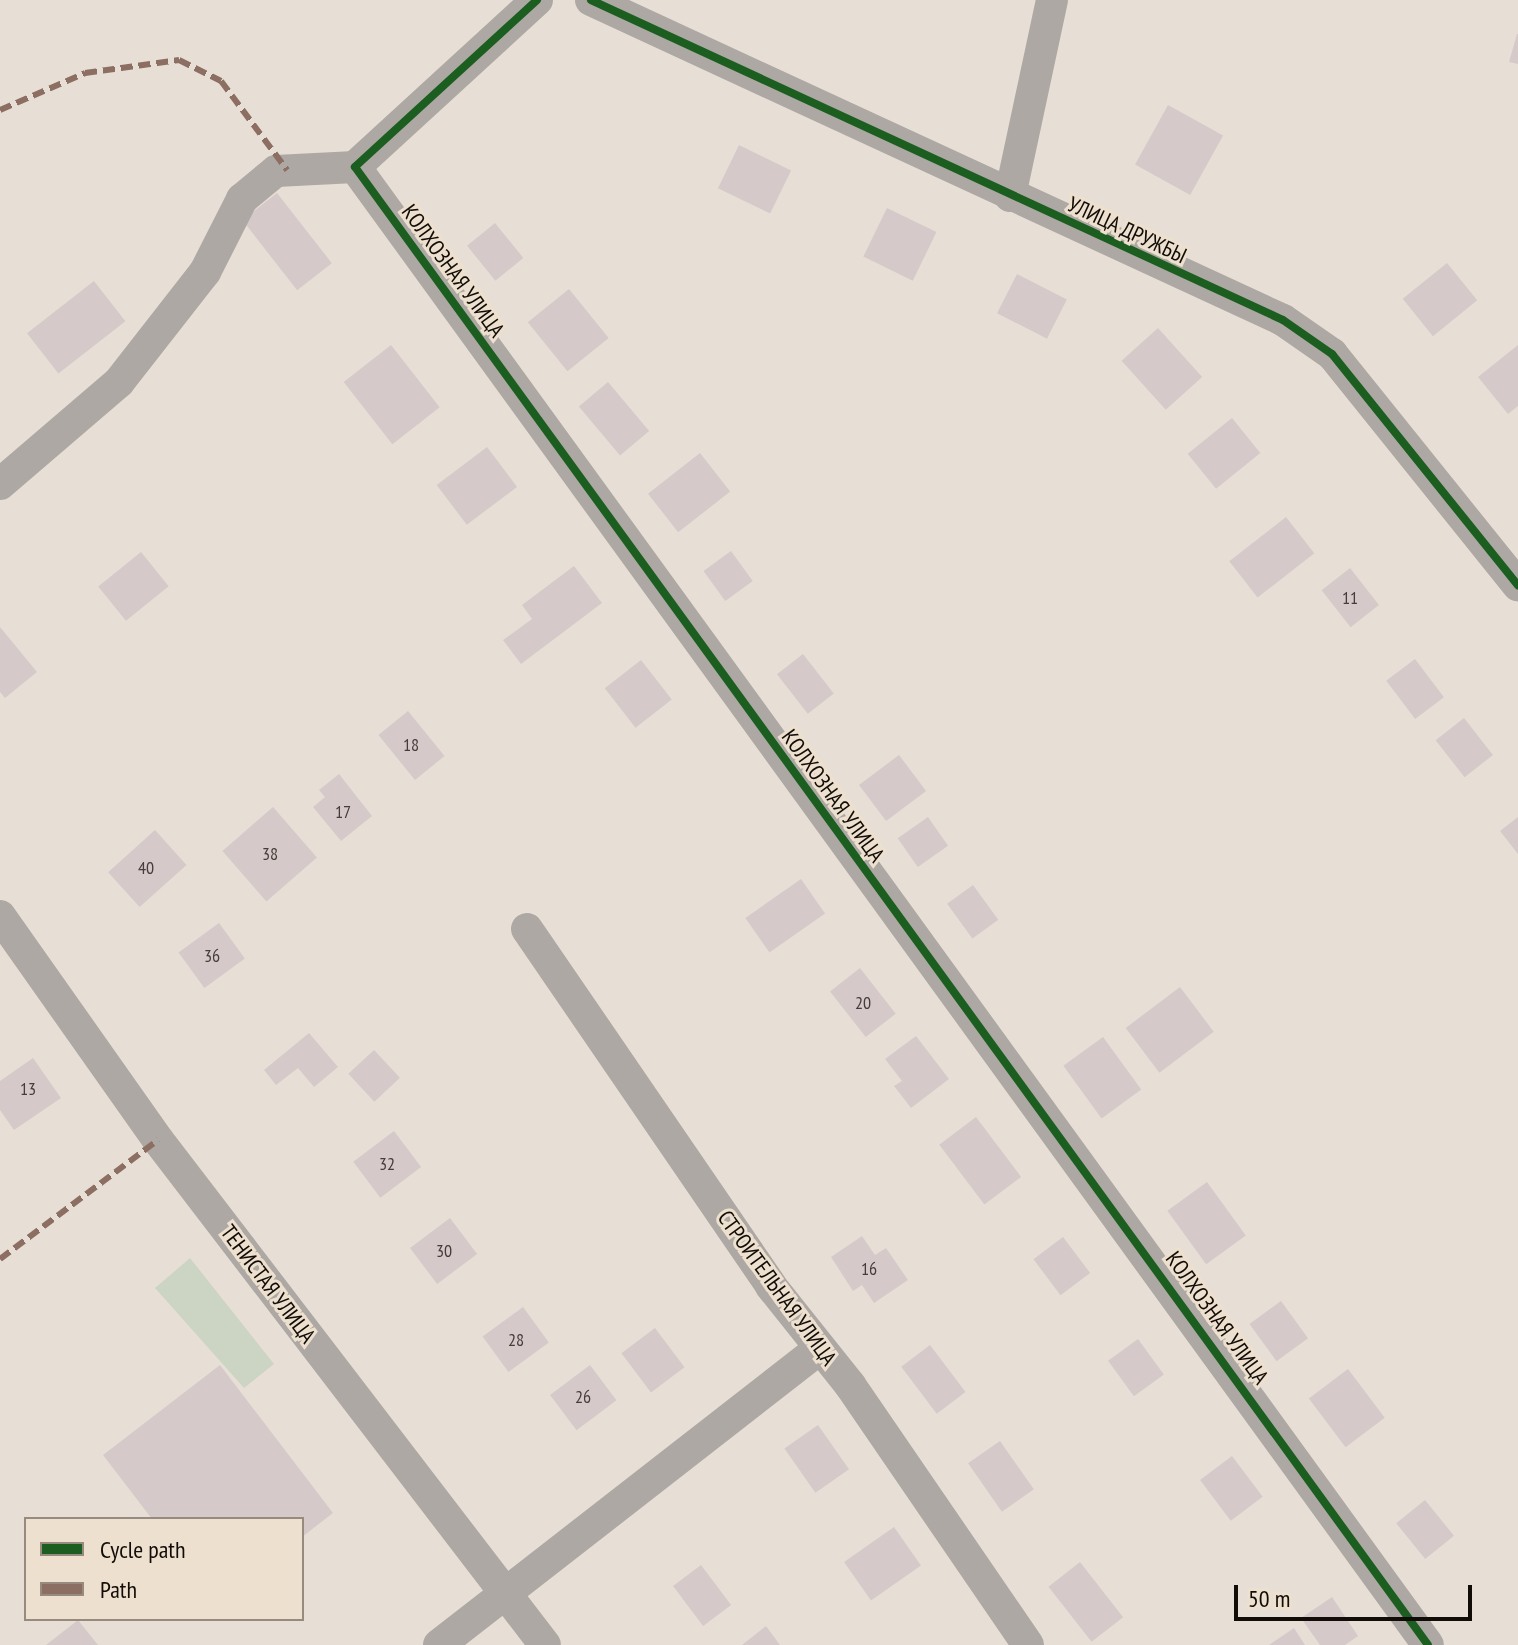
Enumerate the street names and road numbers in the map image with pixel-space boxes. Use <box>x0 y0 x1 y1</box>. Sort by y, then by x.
street label: УЛИЦА ДРУЖБЫ <box>1063 191 1191 269</box>
street label: КОЛХОЗНАЯ УЛИЦА <box>396 199 510 343</box>
street label: КОЛХОЗНАЯ УЛИЦА <box>776 724 890 868</box>
street label: СТРОИТЕЛЬНАЯ УЛИЦА <box>712 1205 842 1371</box>
street label: ТЕНИСТАЯ УЛИЦА <box>215 1220 321 1348</box>
street label: КОЛХОЗНАЯ УЛИЦА <box>1160 1246 1274 1390</box>

